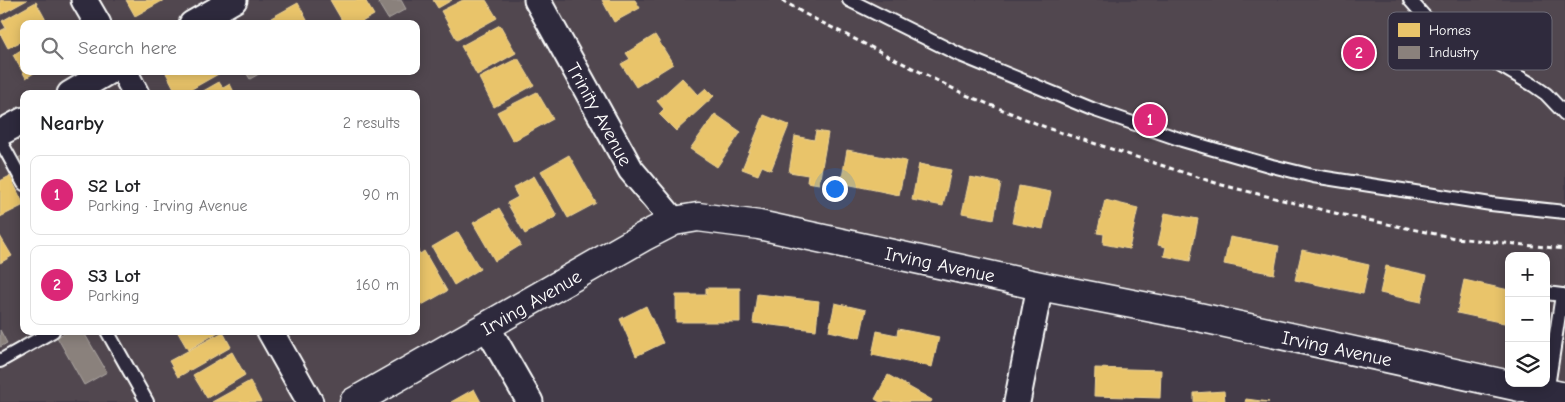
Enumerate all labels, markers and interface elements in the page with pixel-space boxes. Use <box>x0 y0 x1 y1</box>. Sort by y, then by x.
legend <box>1388 12 1552 70</box>
search box <box>20 20 420 75</box>
text: Homes <box>1429 22 1471 39</box>
icon: search <box>38 34 66 62</box>
pin: 2 <box>1343 34 1375 72</box>
text: Search here <box>78 37 177 59</box>
text: Industry <box>1429 44 1479 61</box>
street label: Trinity Avenue <box>562 59 637 170</box>
pin: 1 <box>1134 101 1166 139</box>
text: Nearby <box>40 111 104 135</box>
text: 2 results <box>343 114 400 132</box>
text: S2 Lot <box>88 175 140 197</box>
your location <box>822 176 848 202</box>
text: 1 <box>54 186 60 204</box>
text: 90 m <box>362 186 399 204</box>
text: Parking · Irving Avenue <box>88 197 247 215</box>
street label: Irving Avenue <box>883 243 997 287</box>
map controls <box>1505 252 1550 387</box>
button: + <box>1505 252 1550 297</box>
text: S3 Lot <box>88 265 140 287</box>
street label: Irving Avenue <box>477 265 586 340</box>
text: 2 <box>53 276 61 294</box>
text: 160 m <box>356 276 399 294</box>
text: Parking <box>88 287 140 305</box>
button: − <box>1505 297 1550 342</box>
street label: Irving Avenue <box>1280 327 1394 371</box>
button: layers <box>1505 342 1550 387</box>

